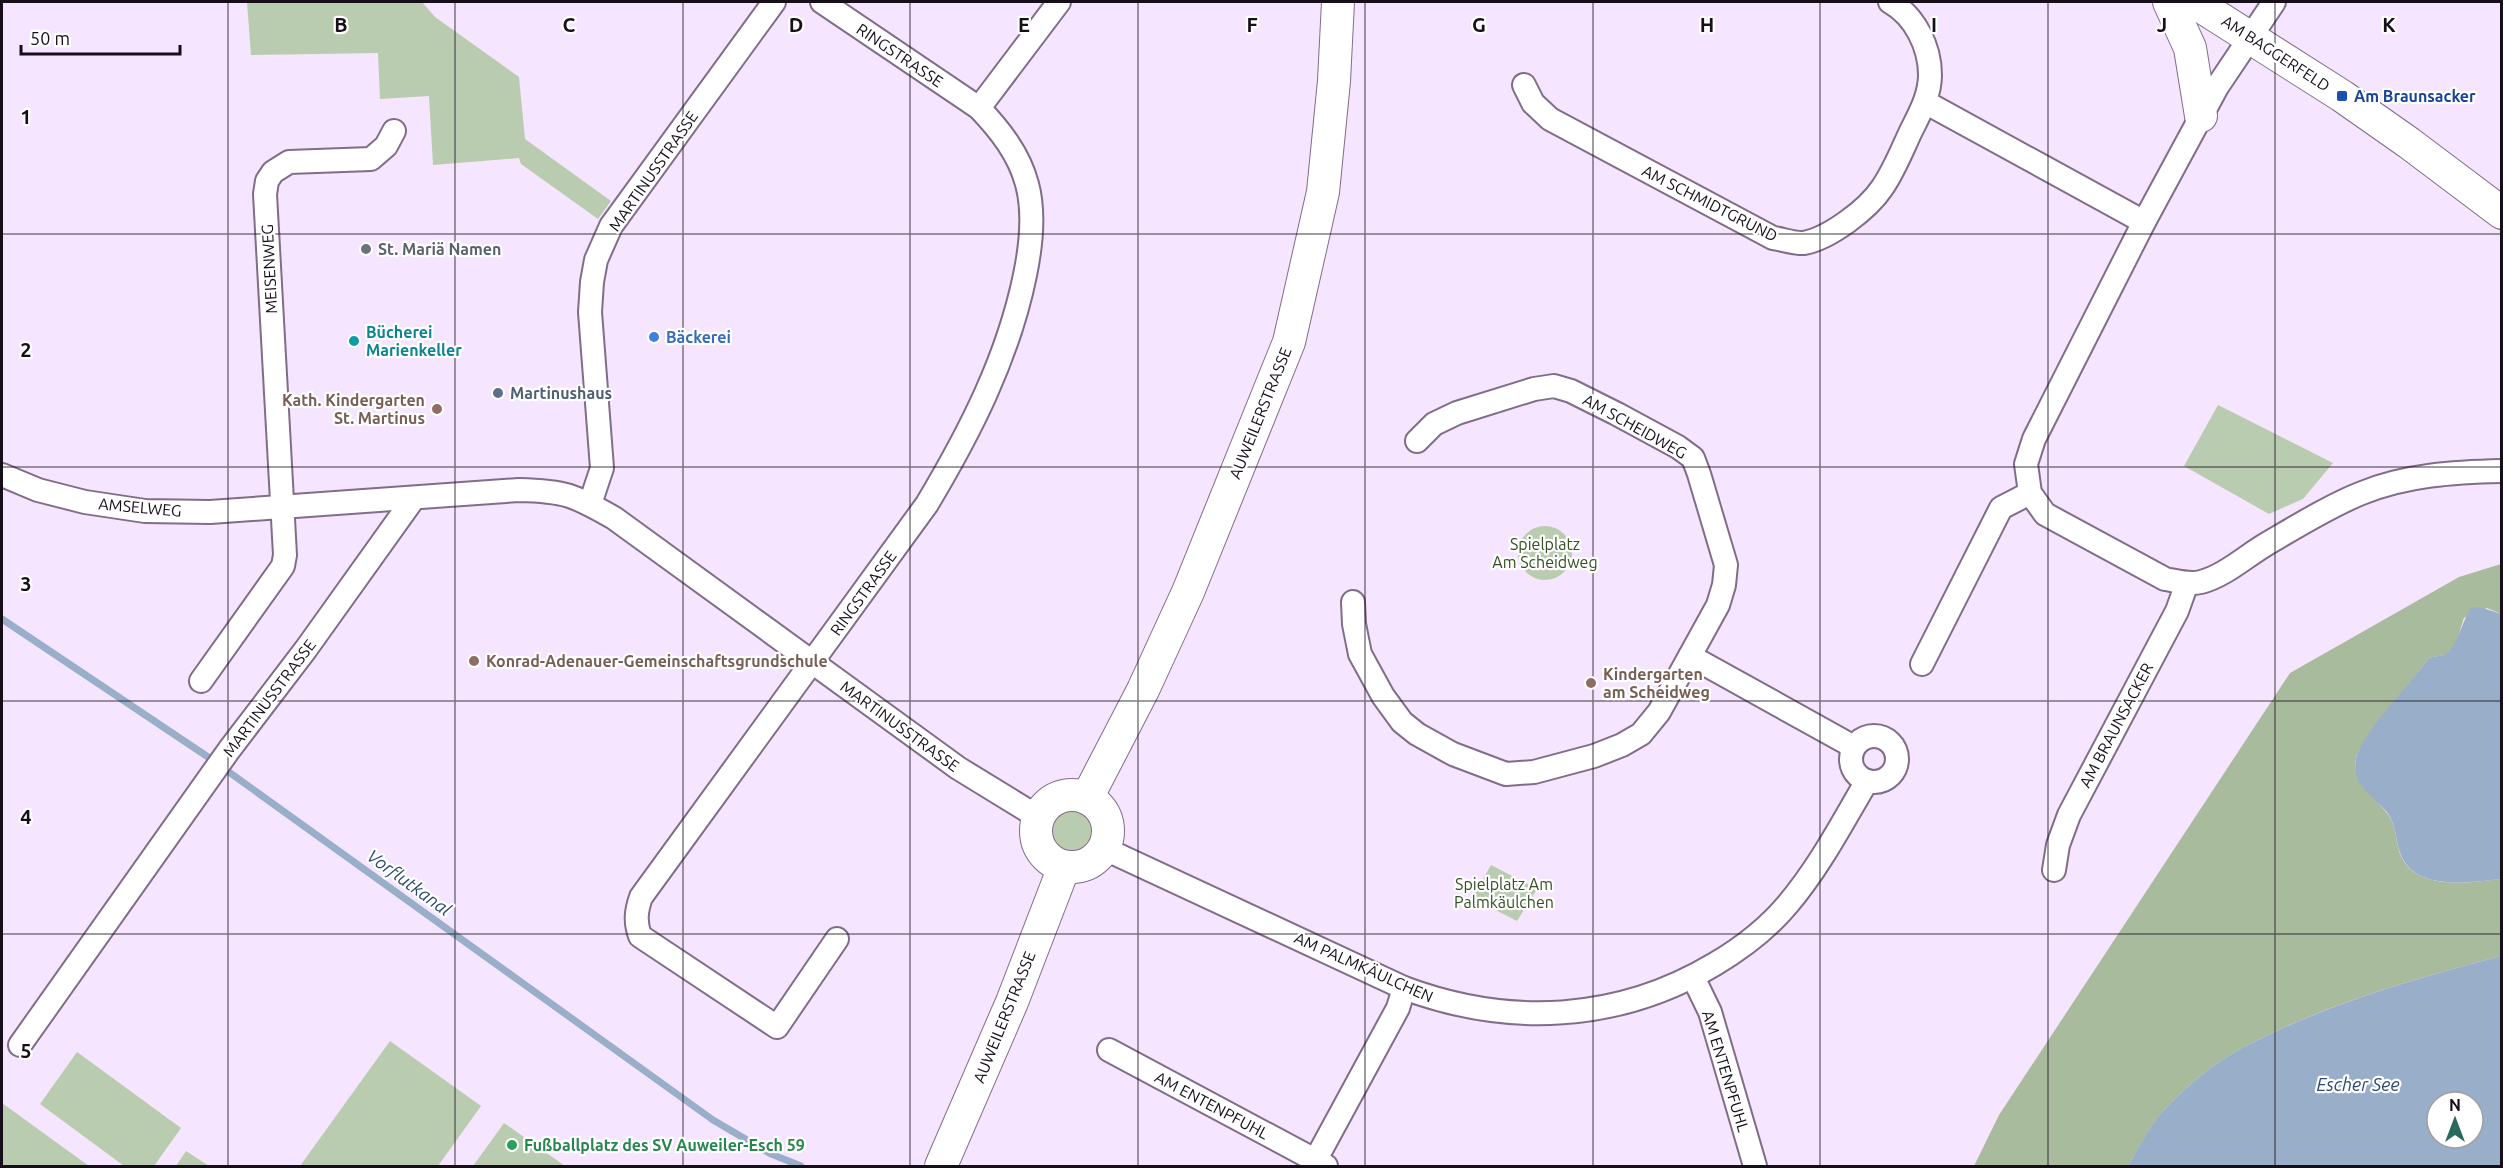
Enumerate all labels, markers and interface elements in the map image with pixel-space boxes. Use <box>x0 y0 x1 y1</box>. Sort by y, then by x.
street label: AM BAGGERFELD <box>2219 11 2333 95</box>
text: B <box>334 13 348 36</box>
text: C <box>563 13 576 36</box>
text: D <box>789 13 803 36</box>
text: E <box>1018 13 1030 36</box>
text: F <box>1246 13 1258 36</box>
text: G <box>1472 13 1486 36</box>
text: H <box>1700 13 1714 36</box>
text: I <box>1931 13 1937 36</box>
text: J <box>2157 13 2167 36</box>
text: K <box>2382 13 2396 36</box>
scale bar <box>21 18 180 56</box>
street label: RINGSTRASSE <box>853 20 947 90</box>
text: 50 m <box>30 28 70 48</box>
place label: Am Braunsacker <box>2354 87 2476 105</box>
marker: Am Braunsacker <box>2335 89 2349 103</box>
text: 1 <box>20 105 32 128</box>
street label: MARTINUSSTRASSE <box>605 108 701 234</box>
street label: AM SCHMIDTGRUND <box>1639 161 1781 245</box>
street label: MEISENWEG <box>258 224 280 314</box>
place label: St. Mariä Namen <box>378 240 501 258</box>
marker: St. Mariä Namen <box>359 242 373 256</box>
place label: Bücherei Marienkeller <box>366 323 462 359</box>
place label: Bäckerei <box>666 328 731 346</box>
marker: Bäckerei <box>647 330 661 344</box>
marker: Bücherei Marienkeller <box>347 334 361 348</box>
text: 2 <box>20 338 32 361</box>
street label: AUWEILERSTRASSE <box>1225 345 1295 481</box>
place label: Martinushaus <box>510 384 612 402</box>
marker: Martinushaus <box>491 386 505 400</box>
street label: AM SCHEIDWEG <box>1580 390 1690 462</box>
place label: Kath. Kindergarten St. Martinus <box>282 391 425 427</box>
marker: Kath. Kindergarten St. Martinus <box>430 402 444 416</box>
street label: AMSELWEG <box>98 494 182 520</box>
park label: Spielplatz Am Scheidweg <box>1492 535 1598 571</box>
street label: RINGSTRASSE <box>826 547 900 639</box>
text: 3 <box>20 572 32 595</box>
street label: MARTINUSSTRASSE <box>219 636 319 760</box>
place label: Konrad-Adenauer-Gemeinschaftsgrundschule <box>486 652 828 670</box>
marker: Konrad-Adenauer-Gemeinschaftsgrundschule <box>467 654 481 668</box>
street label: AM BRAUNSACKER <box>2076 660 2156 790</box>
place label: Kindergarten am Scheidweg <box>1603 665 1710 701</box>
marker: Kindergarten am Scheidweg <box>1584 676 1598 690</box>
street label: MARTINUSSTRASSE <box>837 677 963 775</box>
text: 4 <box>20 805 32 828</box>
water label: Vorflutkanal <box>363 845 455 920</box>
park label: Spielplatz Am Palmkäulchen <box>1454 875 1554 911</box>
street label: AM PALMKÄULCHEN <box>1292 928 1436 1006</box>
street label: AUWEILERSTRASSE <box>969 949 1039 1085</box>
street label: AM ENTENPFUHL <box>1699 1008 1753 1134</box>
text: 5 <box>20 1039 32 1062</box>
street label: AM ENTENPFUHL <box>1152 1068 1272 1142</box>
water label: Escher See <box>2317 1074 2400 1094</box>
north arrow <box>2425 1090 2485 1150</box>
text: N <box>2449 1096 2461 1114</box>
place label: Fußballplatz des SV Auweiler-Esch 59 <box>524 1136 805 1154</box>
marker: Fußballplatz des SV Auweiler-Esch 59 <box>505 1138 519 1152</box>

